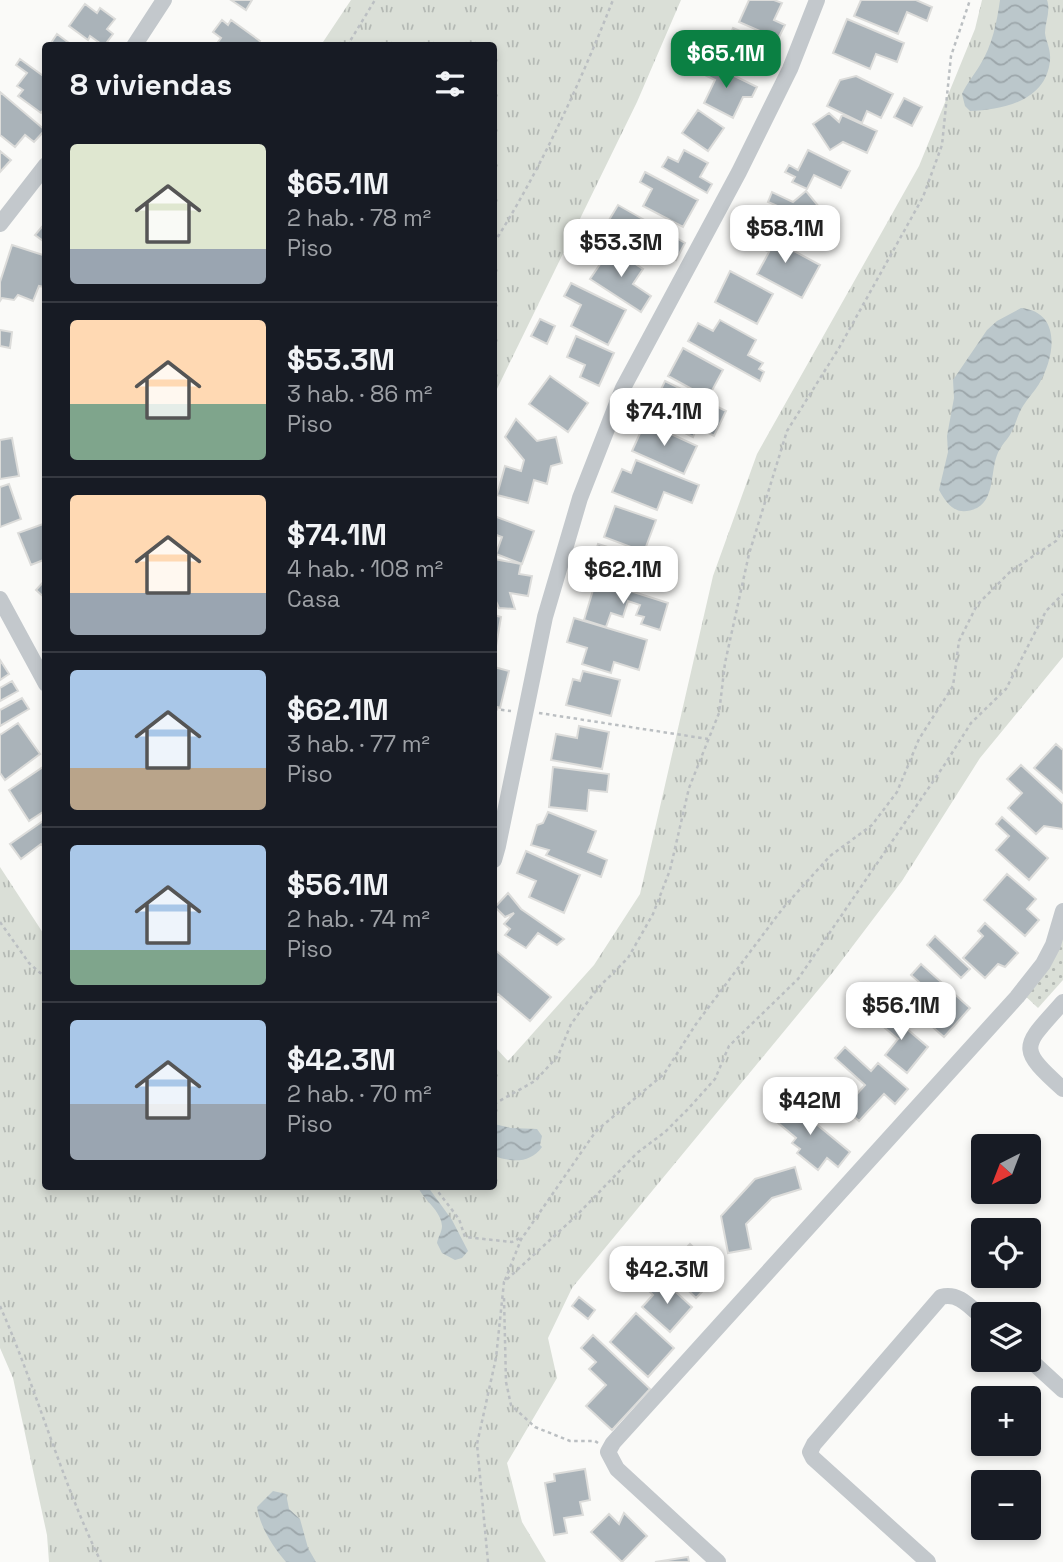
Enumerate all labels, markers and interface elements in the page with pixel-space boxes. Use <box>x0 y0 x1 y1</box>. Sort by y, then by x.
pin: $65.1M <box>669 31 783 90</box>
text: $65.1M <box>687 38 765 68</box>
text: 8 viviendas <box>70 65 232 104</box>
icon: filters <box>431 65 469 103</box>
text: $65.1M <box>287 164 389 203</box>
icon: home <box>126 172 210 256</box>
text: 2 hab. · 78 m² <box>287 203 431 233</box>
pin: $58.1M <box>728 205 842 265</box>
text: $58.1M <box>746 213 824 243</box>
pin: $53.3M <box>564 219 678 279</box>
text: $53.3M <box>580 227 662 257</box>
text: Piso <box>287 233 333 263</box>
text: $53.3M <box>287 340 395 379</box>
icon: home <box>126 348 210 432</box>
text: 3 hab. · 86 m² <box>287 379 432 409</box>
pin: $74.1M <box>607 388 721 448</box>
text: $74.1M <box>626 396 702 426</box>
text: Piso <box>287 409 333 439</box>
text: $74.1M <box>287 515 387 554</box>
icon: home <box>126 523 210 607</box>
pin: $62.1M <box>566 546 680 606</box>
text: 4 hab. · 108 m² <box>287 554 443 584</box>
text: $62.1M <box>584 554 662 584</box>
text: Casa <box>287 584 340 614</box>
text: $62.1M <box>287 690 389 729</box>
icon: home <box>126 698 210 782</box>
text: 3 hab. · 77 m² <box>287 729 430 759</box>
text: Piso <box>287 759 333 789</box>
text: $56.1M <box>287 865 389 904</box>
icon: home <box>126 873 210 957</box>
text: 2 hab. · 74 m² <box>287 904 430 934</box>
text: Piso <box>287 934 333 964</box>
pin: $56.1M <box>844 982 958 1042</box>
text: $56.1M <box>862 990 940 1020</box>
text: $42.3M <box>287 1040 396 1079</box>
icon: home <box>126 1048 210 1132</box>
pin: $42M <box>769 1078 851 1137</box>
text: 2 hab. · 70 m² <box>287 1079 432 1109</box>
text: $42M <box>779 1085 841 1115</box>
text: Piso <box>287 1109 333 1139</box>
north arrow <box>971 1134 1041 1204</box>
map controls <box>971 1134 1041 1540</box>
button: locate <box>971 1218 1041 1288</box>
pin: $42.3M <box>610 1246 724 1306</box>
text: $42.3M <box>625 1254 709 1284</box>
button: layers <box>971 1302 1041 1372</box>
button: + <box>971 1386 1041 1456</box>
button: − <box>971 1470 1041 1540</box>

